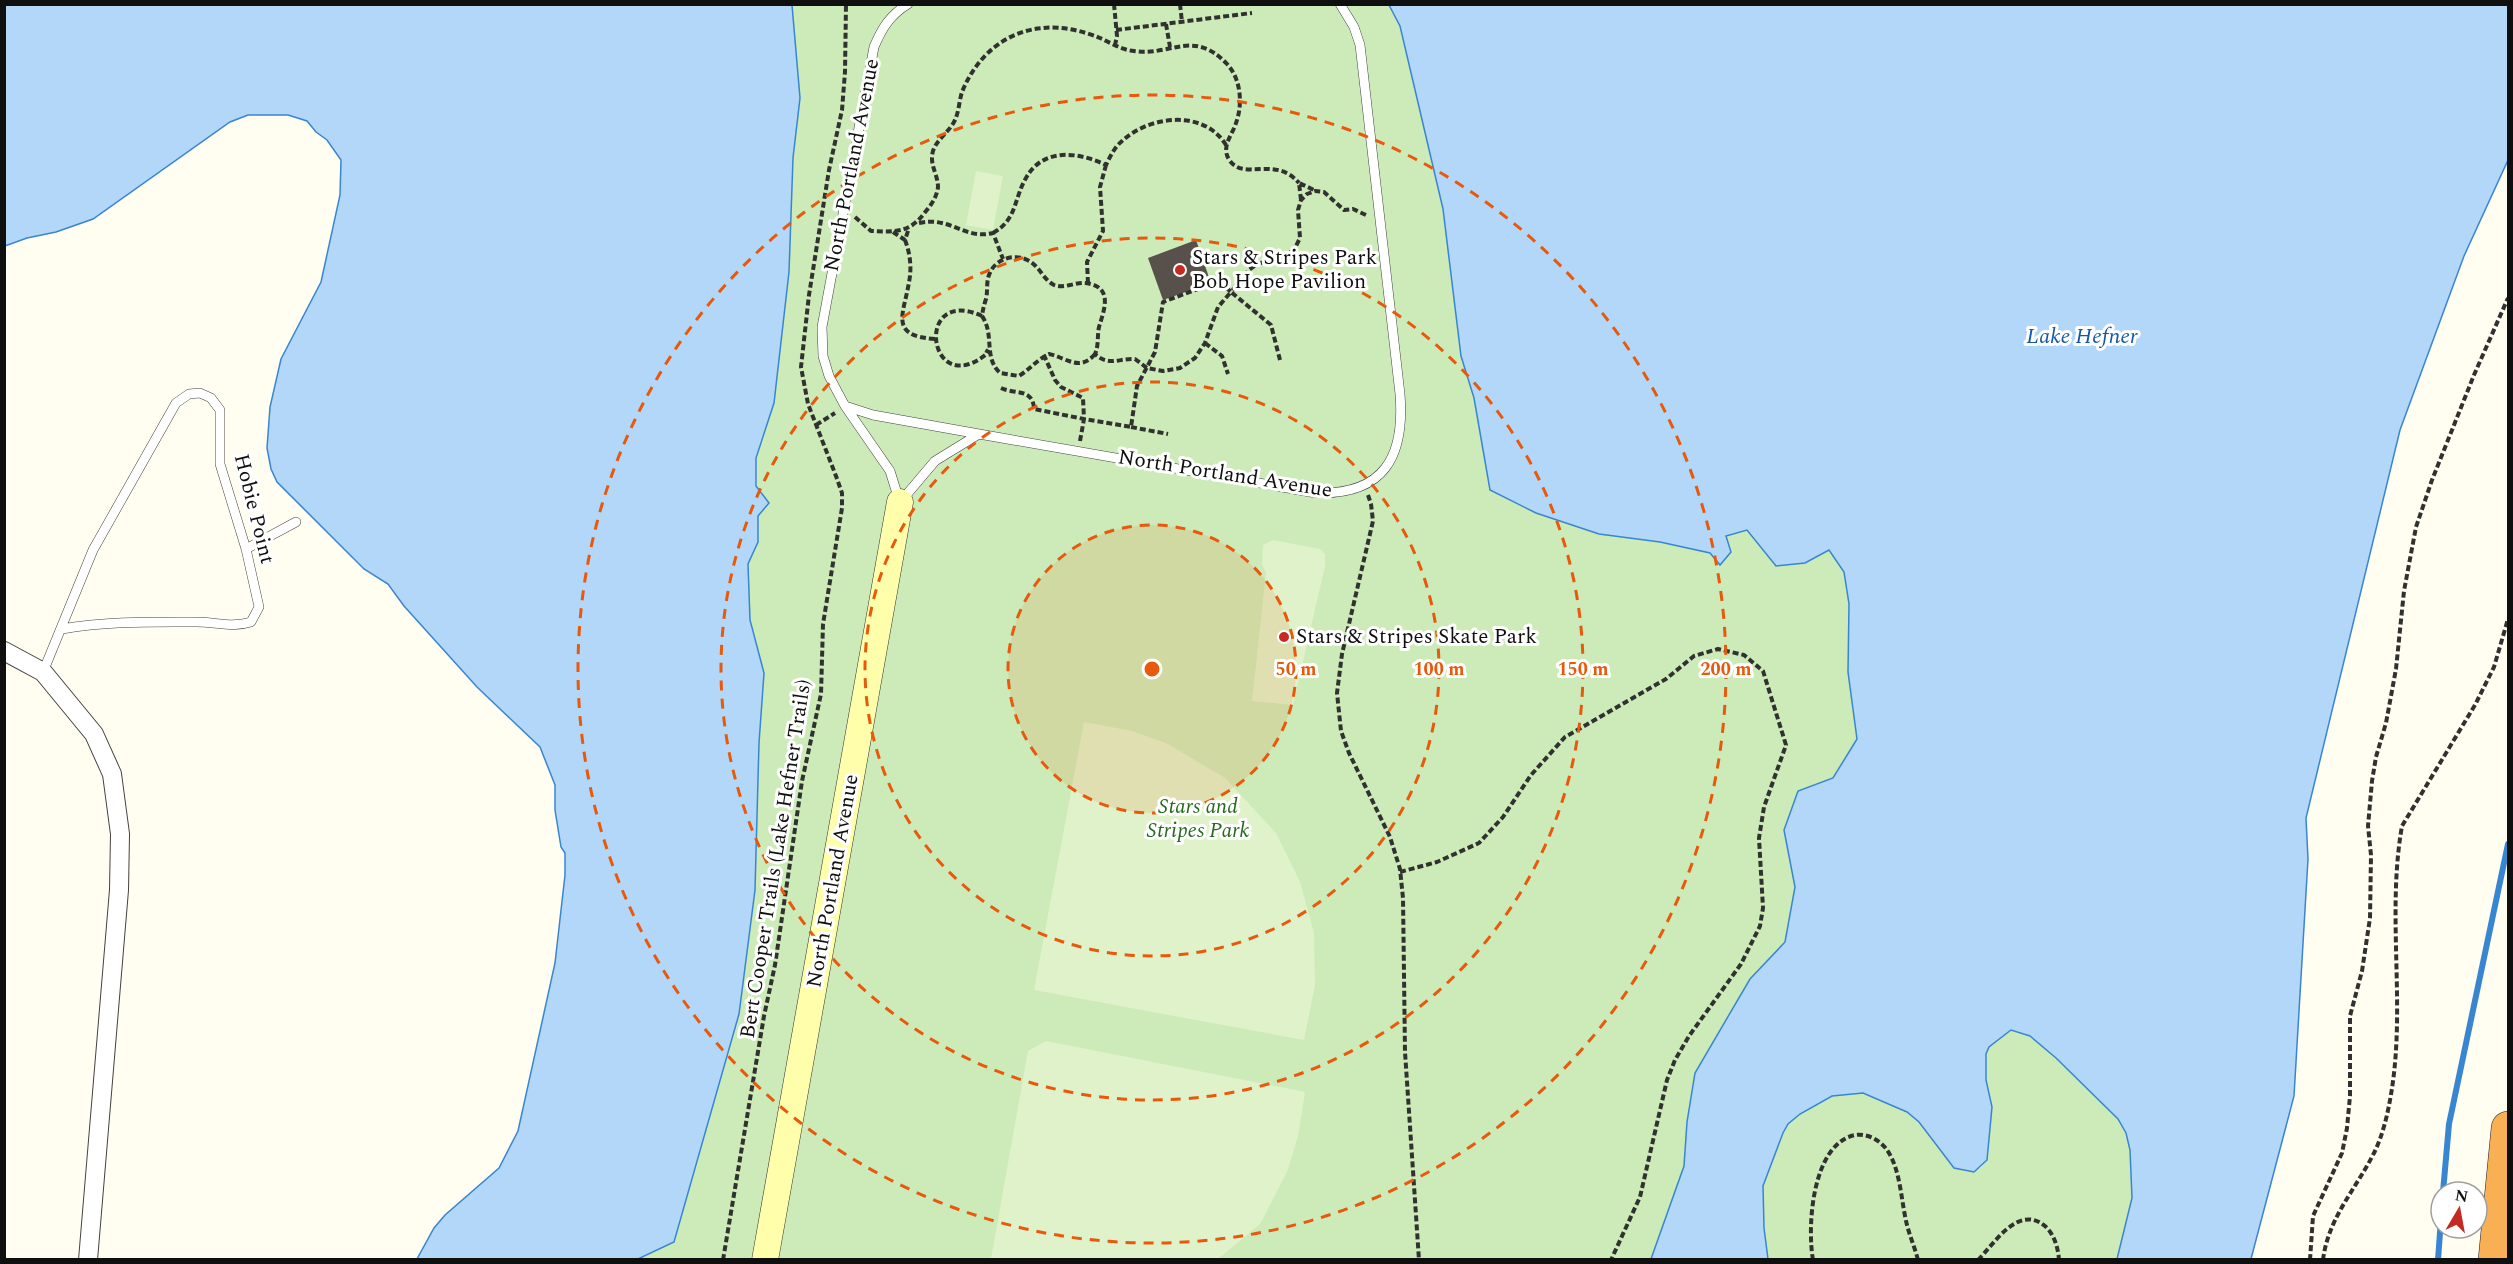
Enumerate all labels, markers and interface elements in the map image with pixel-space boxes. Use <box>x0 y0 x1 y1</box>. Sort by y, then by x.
street label: North Portland Avenue <box>816 56 888 274</box>
place label: Stars & Stripes Park Bob Hope Pavilion <box>1192 242 1378 298</box>
marker: Stars & Stripes Park Bob Hope Pavilion <box>1173 263 1187 277</box>
water label: Lake Hefner <box>2026 320 2138 353</box>
street label: North Portland Avenue <box>1116 441 1334 507</box>
street label: Hobie Point <box>225 451 283 567</box>
place label: Stars & Stripes Skate Park <box>1296 621 1537 653</box>
marker: Stars & Stripes Skate Park <box>1277 630 1291 644</box>
text: 50 m <box>1276 656 1316 683</box>
text: 100 m <box>1413 656 1465 683</box>
text: 150 m <box>1557 656 1609 683</box>
text: 200 m <box>1700 656 1752 683</box>
centre of rings <box>1142 659 1162 679</box>
street label: Bert Cooper Trails (Lake Hefner Trails) <box>732 677 820 1041</box>
street label: North Portland Avenue <box>798 772 868 990</box>
park label: Stars and Stripes Park <box>1147 791 1249 847</box>
north arrow <box>2429 1180 2489 1240</box>
text: N <box>2453 1183 2470 1209</box>

